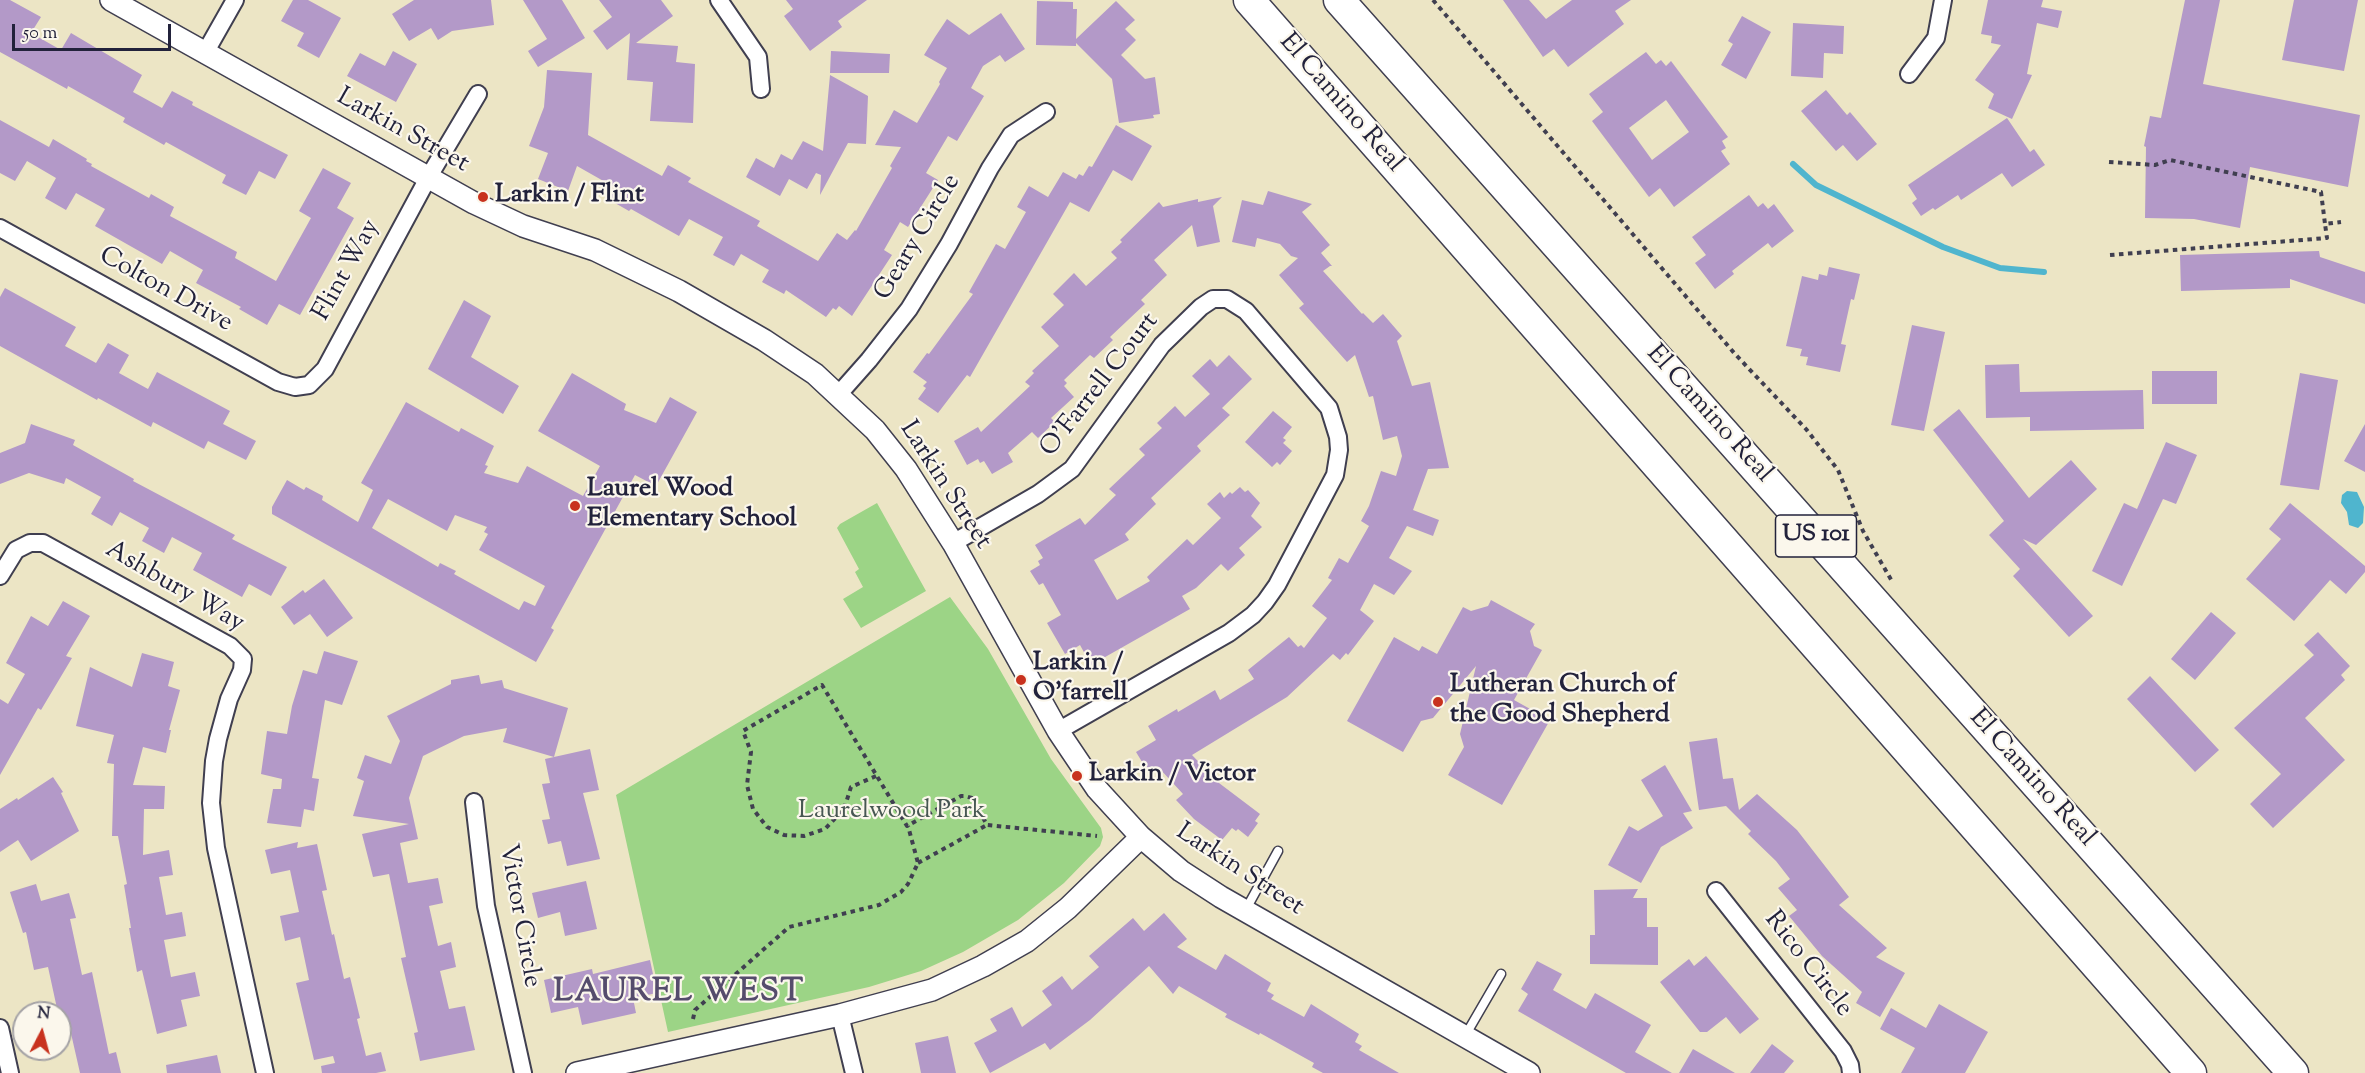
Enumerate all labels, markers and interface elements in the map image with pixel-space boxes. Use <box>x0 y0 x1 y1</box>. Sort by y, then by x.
scale bar <box>15 12 174 50</box>
text: 50 m <box>23 21 57 47</box>
street label: El Camino Real <box>1271 28 1409 180</box>
street label: Larkin Street <box>330 83 474 181</box>
street label: Geary Circle <box>869 169 969 307</box>
place label: Larkin / Flint <box>495 181 644 213</box>
marker: Larkin / Flint <box>476 190 490 204</box>
street label: Flint Way <box>308 215 388 327</box>
street label: Colton Drive <box>93 242 237 340</box>
street label: O'Farrell Court <box>1035 308 1167 464</box>
street label: El Camino Real <box>1638 340 1778 490</box>
street label: Larkin Street <box>891 416 997 556</box>
place label: Laurel Wood Elementary School <box>587 475 797 536</box>
marker: Laurel Wood Elementary School <box>568 499 582 513</box>
road number: US 101 <box>1776 515 1856 557</box>
street label: Ashbury Way <box>99 536 249 640</box>
place label: Larkin / O'farrell <box>1033 649 1128 710</box>
place label: Lutheran Church of the Good Shepherd <box>1450 671 1676 732</box>
marker: Larkin / O'farrell <box>1014 673 1028 687</box>
marker: Lutheran Church of the Good Shepherd <box>1431 695 1445 709</box>
street label: El Camino Real <box>1961 704 2101 854</box>
place label: Larkin / Victor <box>1089 760 1256 792</box>
marker: Larkin / Victor <box>1070 769 1084 783</box>
park label: Laurelwood Park <box>798 797 986 829</box>
street label: Larkin Street <box>1169 818 1309 924</box>
street label: Victor Circle <box>490 842 546 990</box>
street label: Rico Circle <box>1756 906 1858 1024</box>
district label: LAUREL WEST <box>554 976 804 1014</box>
north arrow <box>12 1001 72 1061</box>
text: N <box>36 1002 51 1027</box>

